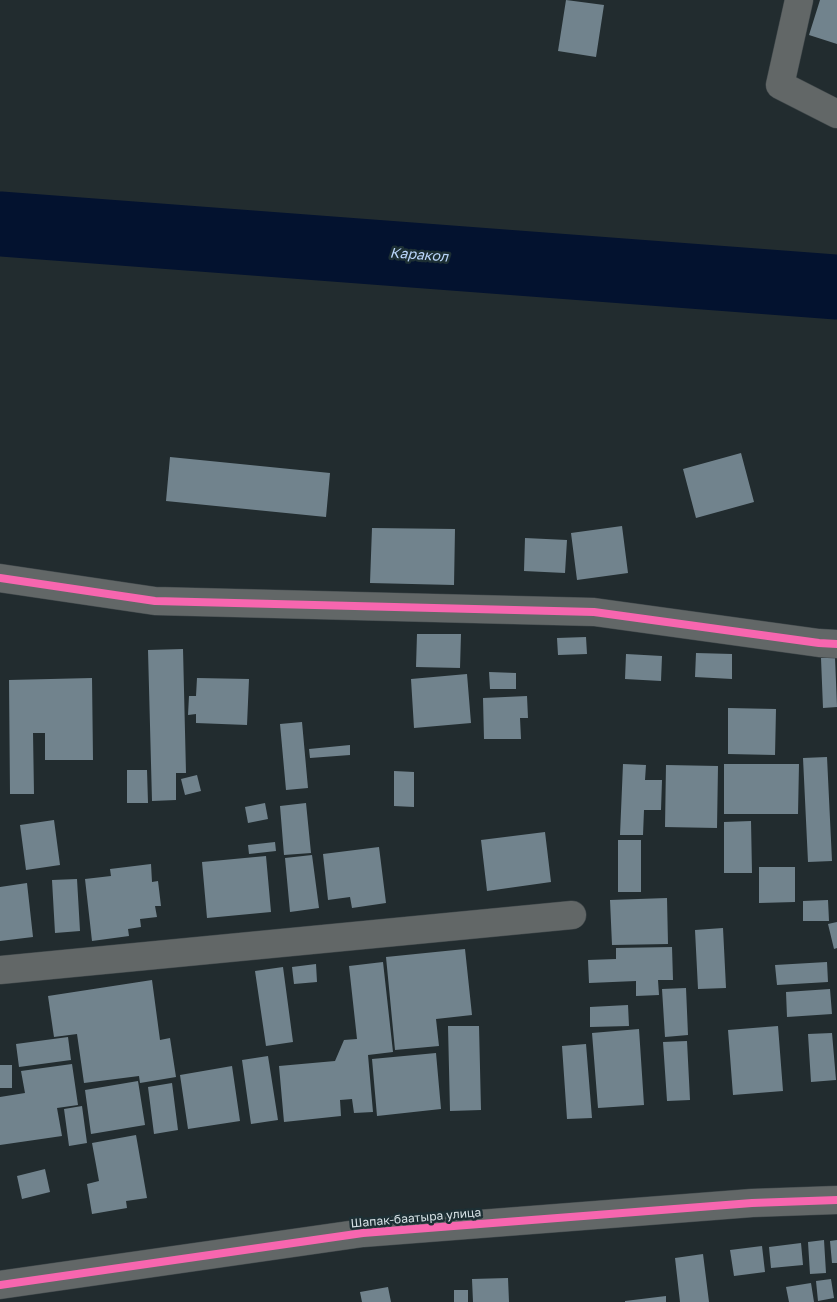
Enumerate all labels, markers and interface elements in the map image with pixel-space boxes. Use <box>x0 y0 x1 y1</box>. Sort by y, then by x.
water label: Каракол <box>389 245 449 265</box>
street label: Шапак-баатыра улица <box>350 1205 482 1231</box>

